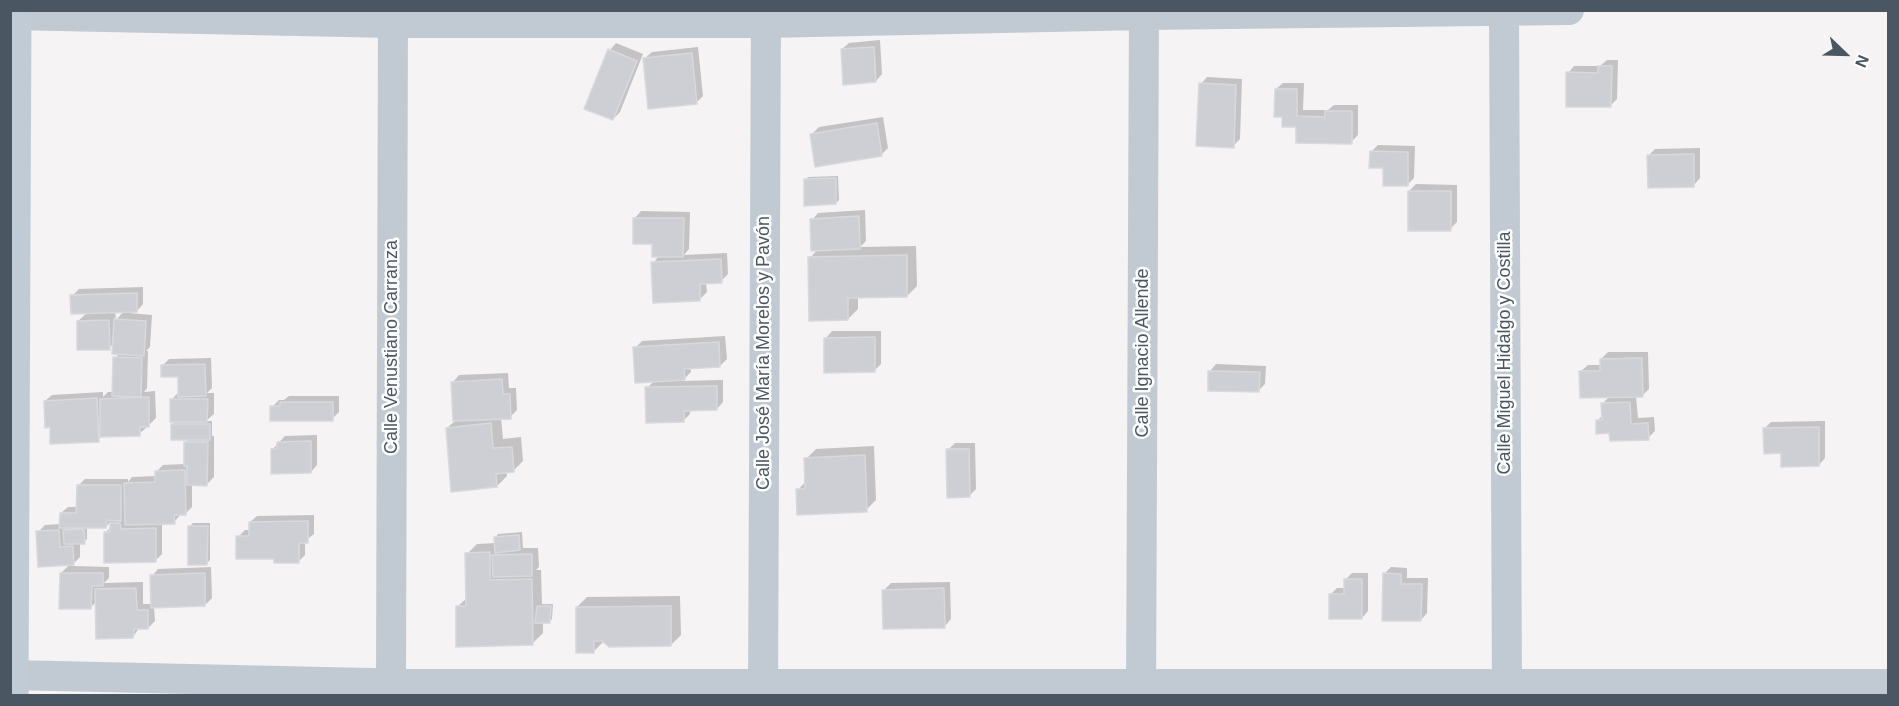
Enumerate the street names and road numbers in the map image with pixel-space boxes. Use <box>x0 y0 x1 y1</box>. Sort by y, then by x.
street label: Calle José María Morelos y Pavón <box>753 216 775 490</box>
street label: Calle Miguel Hidalgo y Costilla <box>1494 231 1516 475</box>
street label: Calle Venustiano Carranza <box>381 240 403 454</box>
street label: Calle Ignacio Allende <box>1132 268 1154 438</box>

